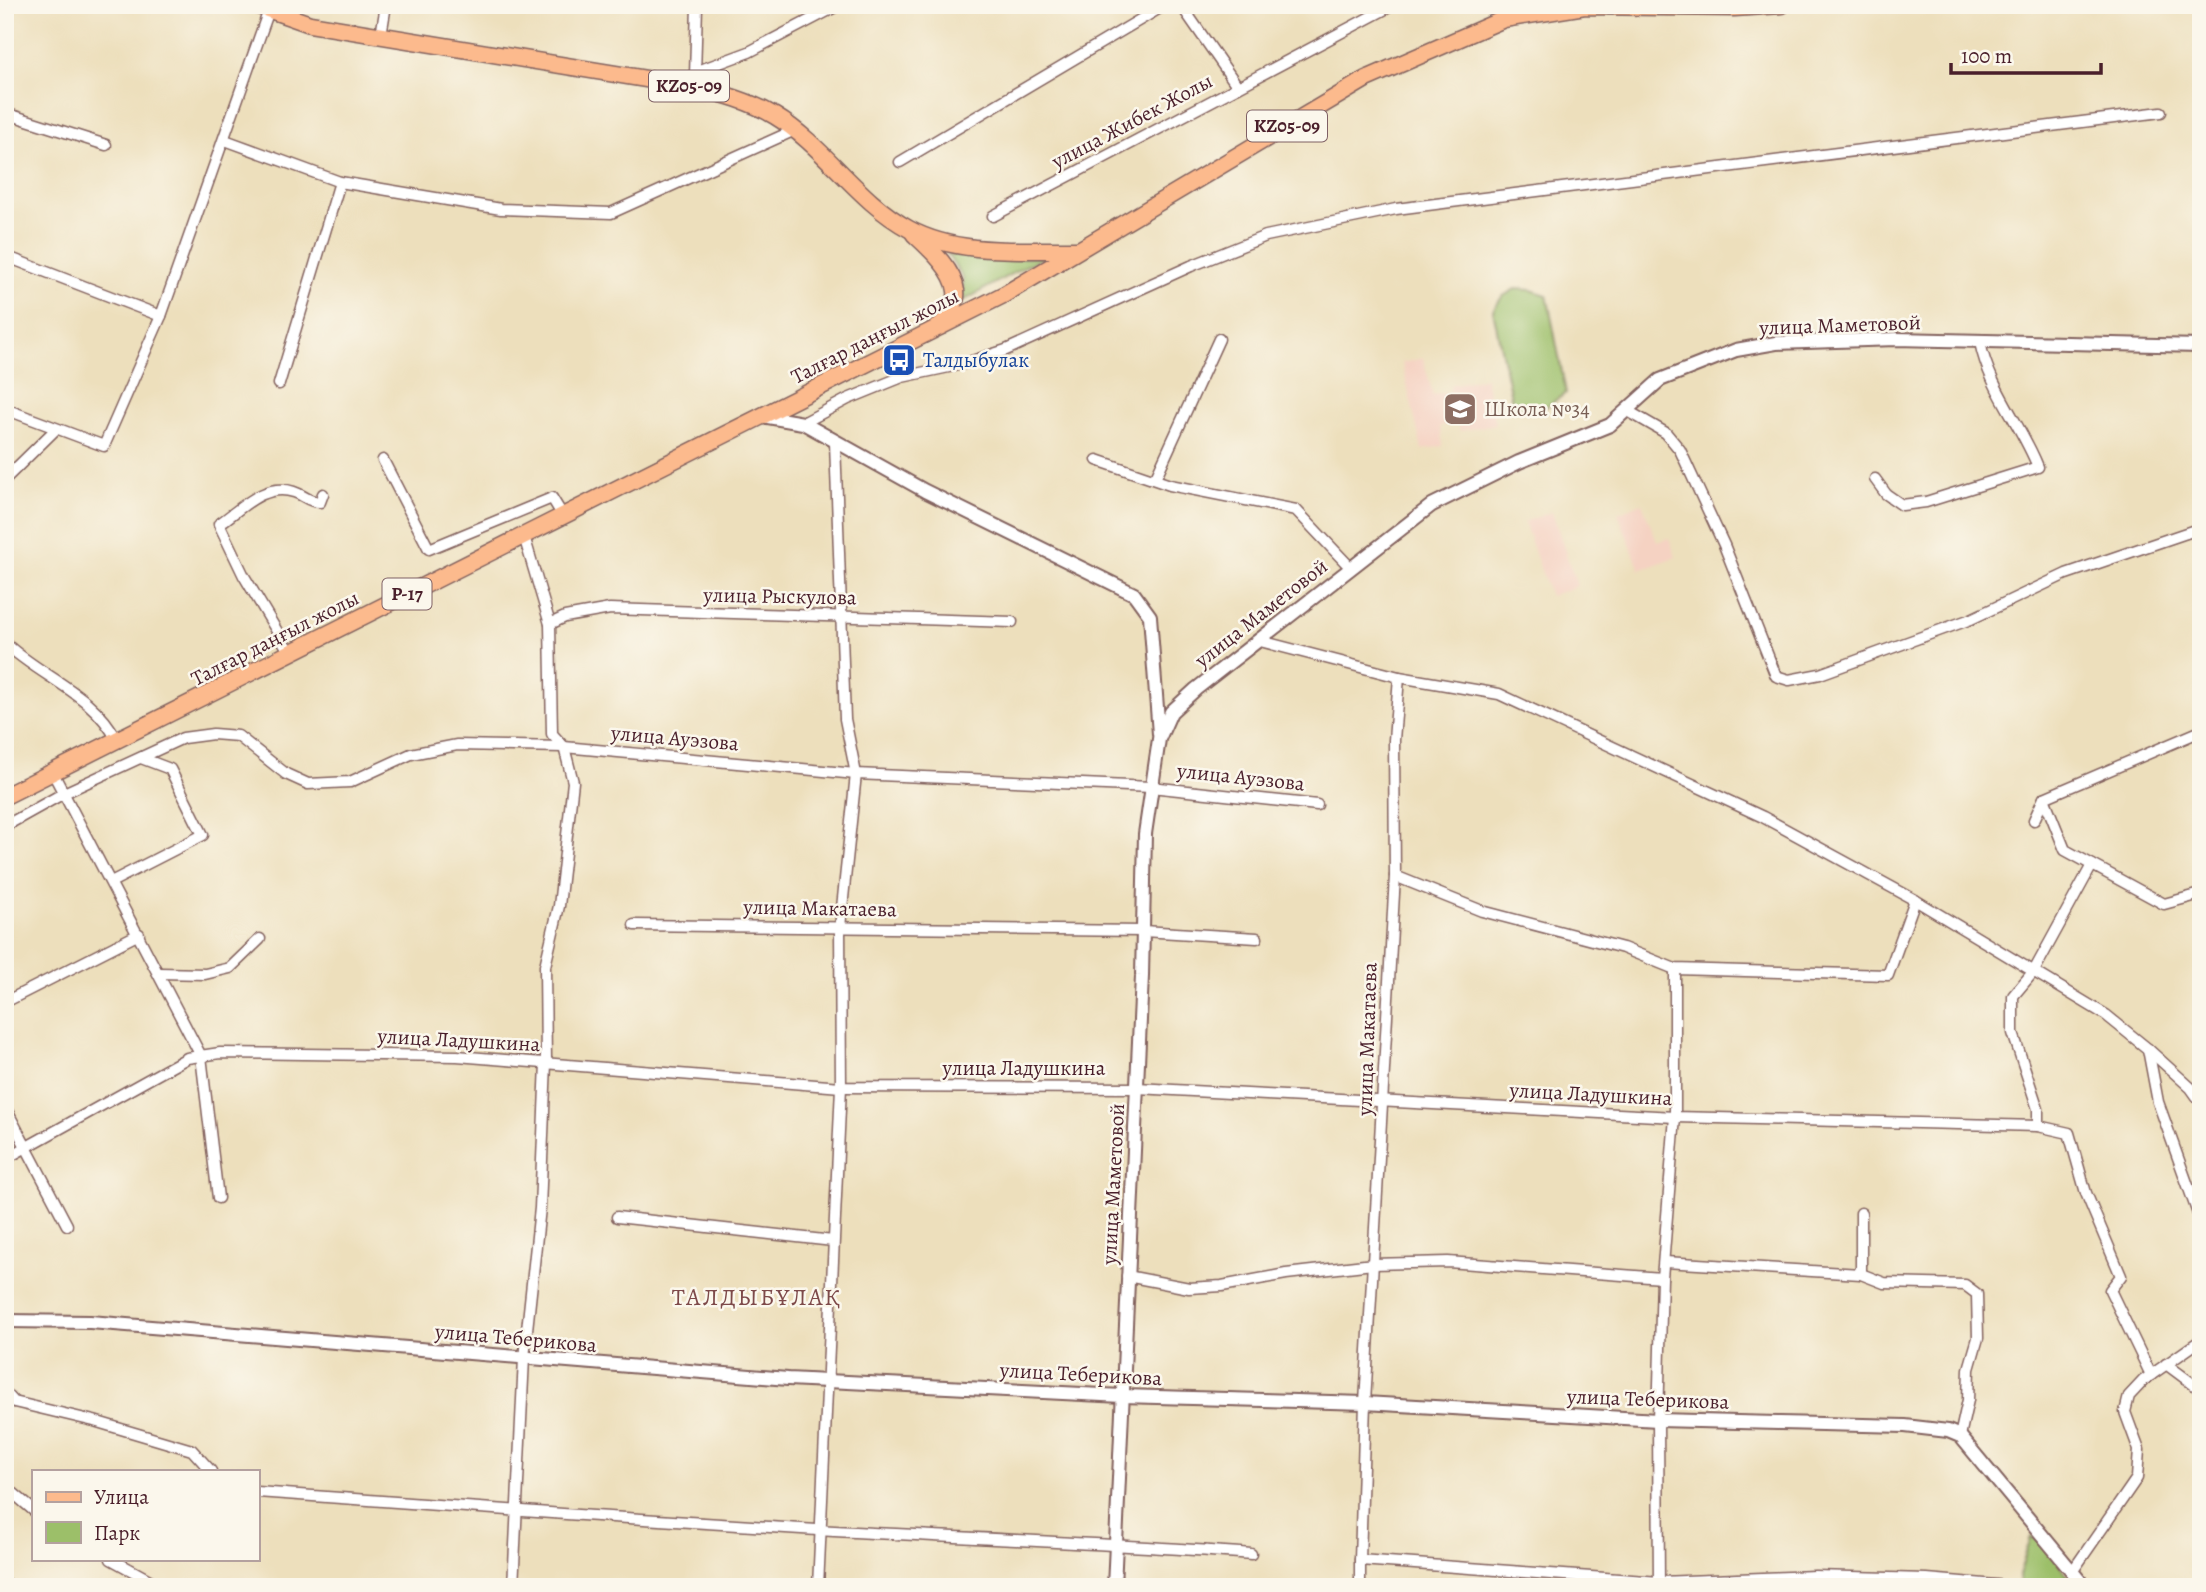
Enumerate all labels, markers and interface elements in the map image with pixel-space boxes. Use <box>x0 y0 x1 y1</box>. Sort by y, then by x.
scale bar <box>1951 32 2101 76</box>
text: 100 m <box>1961 42 2012 70</box>
street label: улица Жибек Жолы <box>1046 67 1217 176</box>
road number: KZ05-09 <box>649 71 729 102</box>
road number: KZ05-09 <box>1247 110 1327 142</box>
street label: Талғар даңғыл жолы <box>786 282 964 390</box>
street label: улица Маметовой <box>1758 308 1921 342</box>
bus stop icon: Талдыбулак <box>880 341 918 379</box>
place label: Талдыбулак <box>923 346 1029 374</box>
school or university icon: Школа №34 <box>1441 390 1479 428</box>
place label: Школа №34 <box>1484 395 1590 423</box>
street label: улица Маметовой <box>1188 552 1333 674</box>
road number: P-17 <box>382 579 432 610</box>
street label: улица Рыскулова <box>702 581 857 611</box>
street label: Талғар даңғыл жолы <box>186 584 364 692</box>
street label: улица Ауэзова <box>609 718 740 758</box>
street label: улица Ауэзова <box>1175 756 1306 798</box>
street label: улица Макатаева <box>742 893 897 923</box>
street label: улица Макатаева <box>1350 962 1384 1117</box>
street label: улица Ладушкина <box>376 1022 541 1058</box>
street label: улица Ладушкина <box>942 1054 1106 1082</box>
street label: улица Ладушкина <box>1508 1076 1673 1112</box>
street label: улица Маметовой <box>1095 1103 1131 1266</box>
district label: ТАЛДЫБҰЛАҚ <box>672 1281 842 1313</box>
street label: улица Теберикова <box>433 1317 598 1359</box>
street label: улица Теберикова <box>998 1356 1163 1392</box>
street label: улица Теберикова <box>1565 1382 1730 1416</box>
legend <box>32 1470 259 1560</box>
text: Улица <box>94 1483 149 1511</box>
text: Парк <box>94 1519 140 1547</box>

